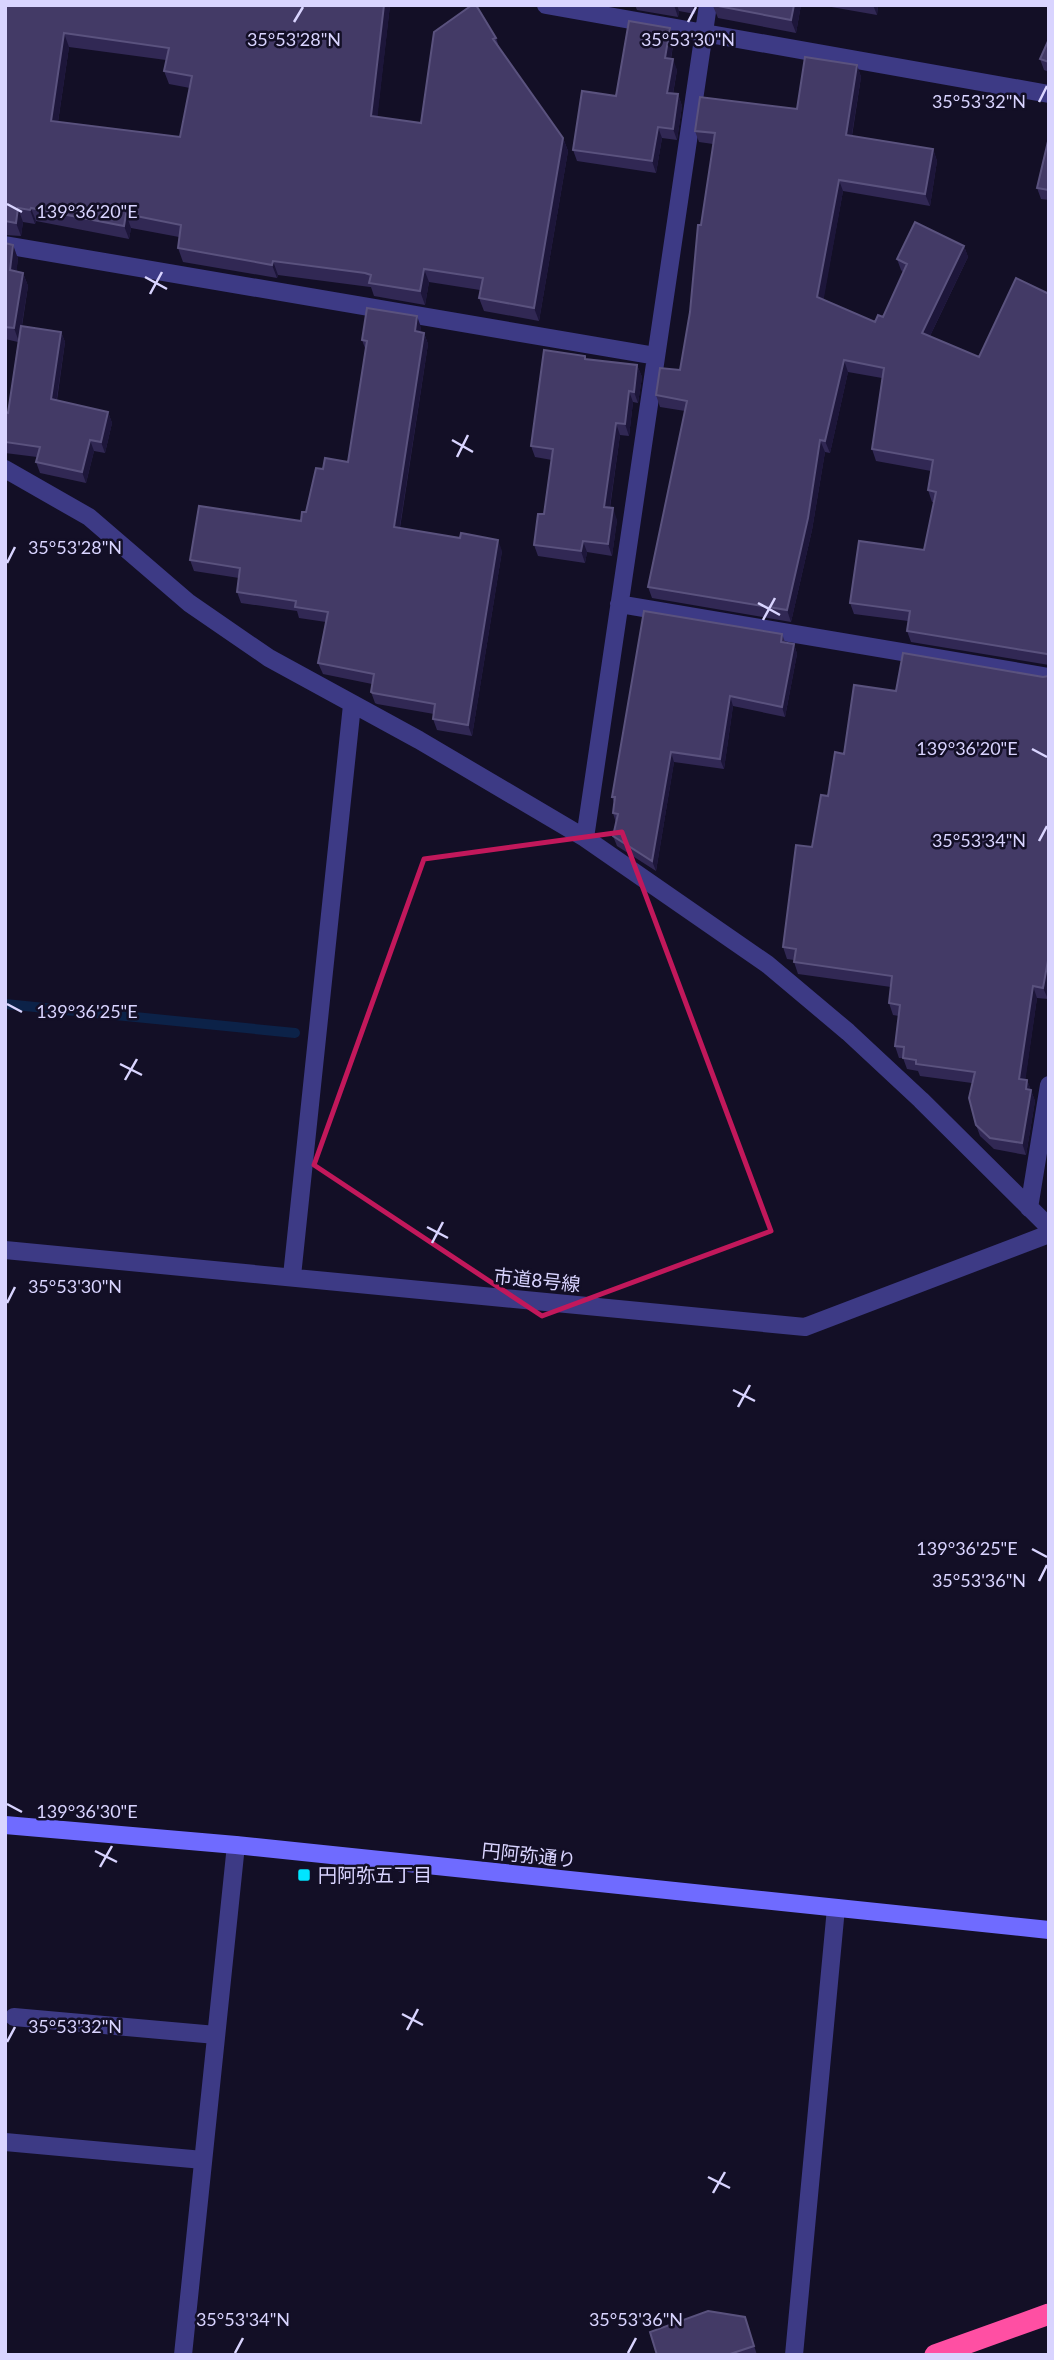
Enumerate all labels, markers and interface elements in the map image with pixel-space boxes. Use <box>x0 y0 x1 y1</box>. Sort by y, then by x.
text: 35°53'28"N <box>247 28 341 50</box>
text: 35°53'30"N <box>641 28 735 50</box>
text: 35°53'32"N <box>932 90 1026 112</box>
text: 139°36'20"E <box>36 200 138 222</box>
text: 35°53'28"N <box>28 536 122 558</box>
text: 139°36'20"E <box>916 737 1018 759</box>
text: 35°53'34"N <box>932 829 1026 851</box>
text: 139°36'25"E <box>36 1000 138 1022</box>
street label: 市道8号線 <box>493 1264 582 1295</box>
text: 35°53'30"N <box>28 1275 122 1297</box>
text: 139°36'25"E <box>916 1537 1018 1559</box>
text: 35°53'36"N <box>932 1569 1026 1591</box>
text: 139°36'30"E <box>36 1800 138 1822</box>
street label: 円阿弥通り <box>481 1838 578 1871</box>
place label: 円阿弥五丁目 <box>318 1863 432 1886</box>
marker: 円阿弥五丁目 <box>296 1867 312 1883</box>
text: 35°53'32"N <box>28 2015 122 2037</box>
text: 35°53'34"N <box>196 2308 290 2330</box>
text: 35°53'36"N <box>589 2308 683 2330</box>

